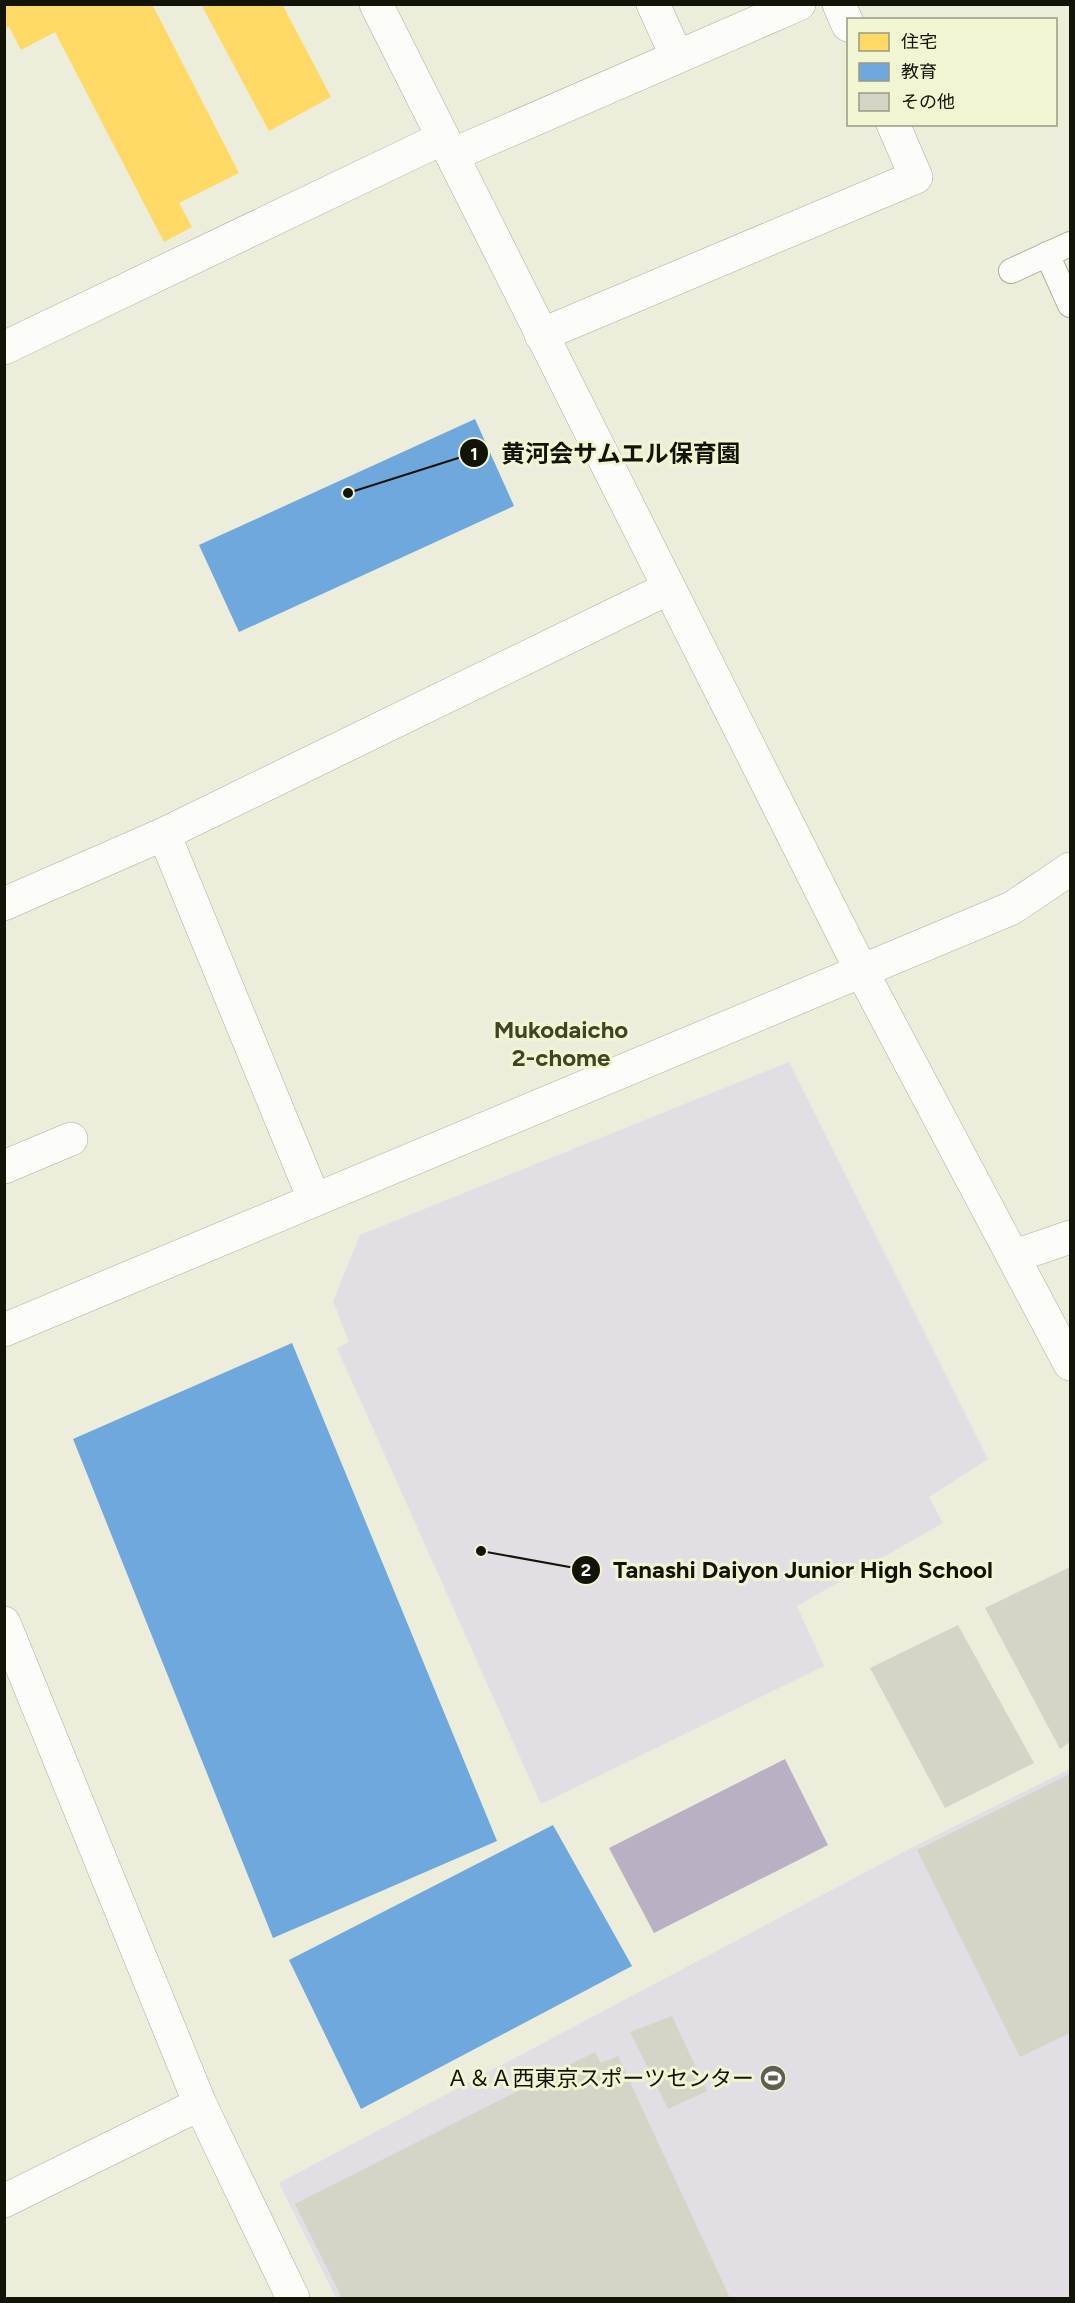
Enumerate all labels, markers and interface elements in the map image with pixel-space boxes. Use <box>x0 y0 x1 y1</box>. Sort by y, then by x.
legend <box>847 18 1057 126</box>
text: 住宅 <box>901 31 937 53</box>
text: 教育 <box>901 61 937 83</box>
text: その他 <box>901 91 955 113</box>
callout: 黄河会サムエル保育園 <box>459 432 753 474</box>
text: 黄河会サムエル保育園 <box>501 439 741 468</box>
text: 1 <box>470 443 478 465</box>
district label: Mukodaicho 2-chome <box>494 1015 628 1072</box>
callout: Tanashi Daiyon Junior High School <box>571 1549 1005 1591</box>
text: Tanashi Daiyon Junior High School <box>613 1555 993 1584</box>
text: 2 <box>581 1559 591 1581</box>
sports icon: Ａ＆Ａ西東京スポーツセンター <box>758 2063 788 2093</box>
place label: Ａ＆Ａ西東京スポーツセンター <box>446 2065 754 2092</box>

